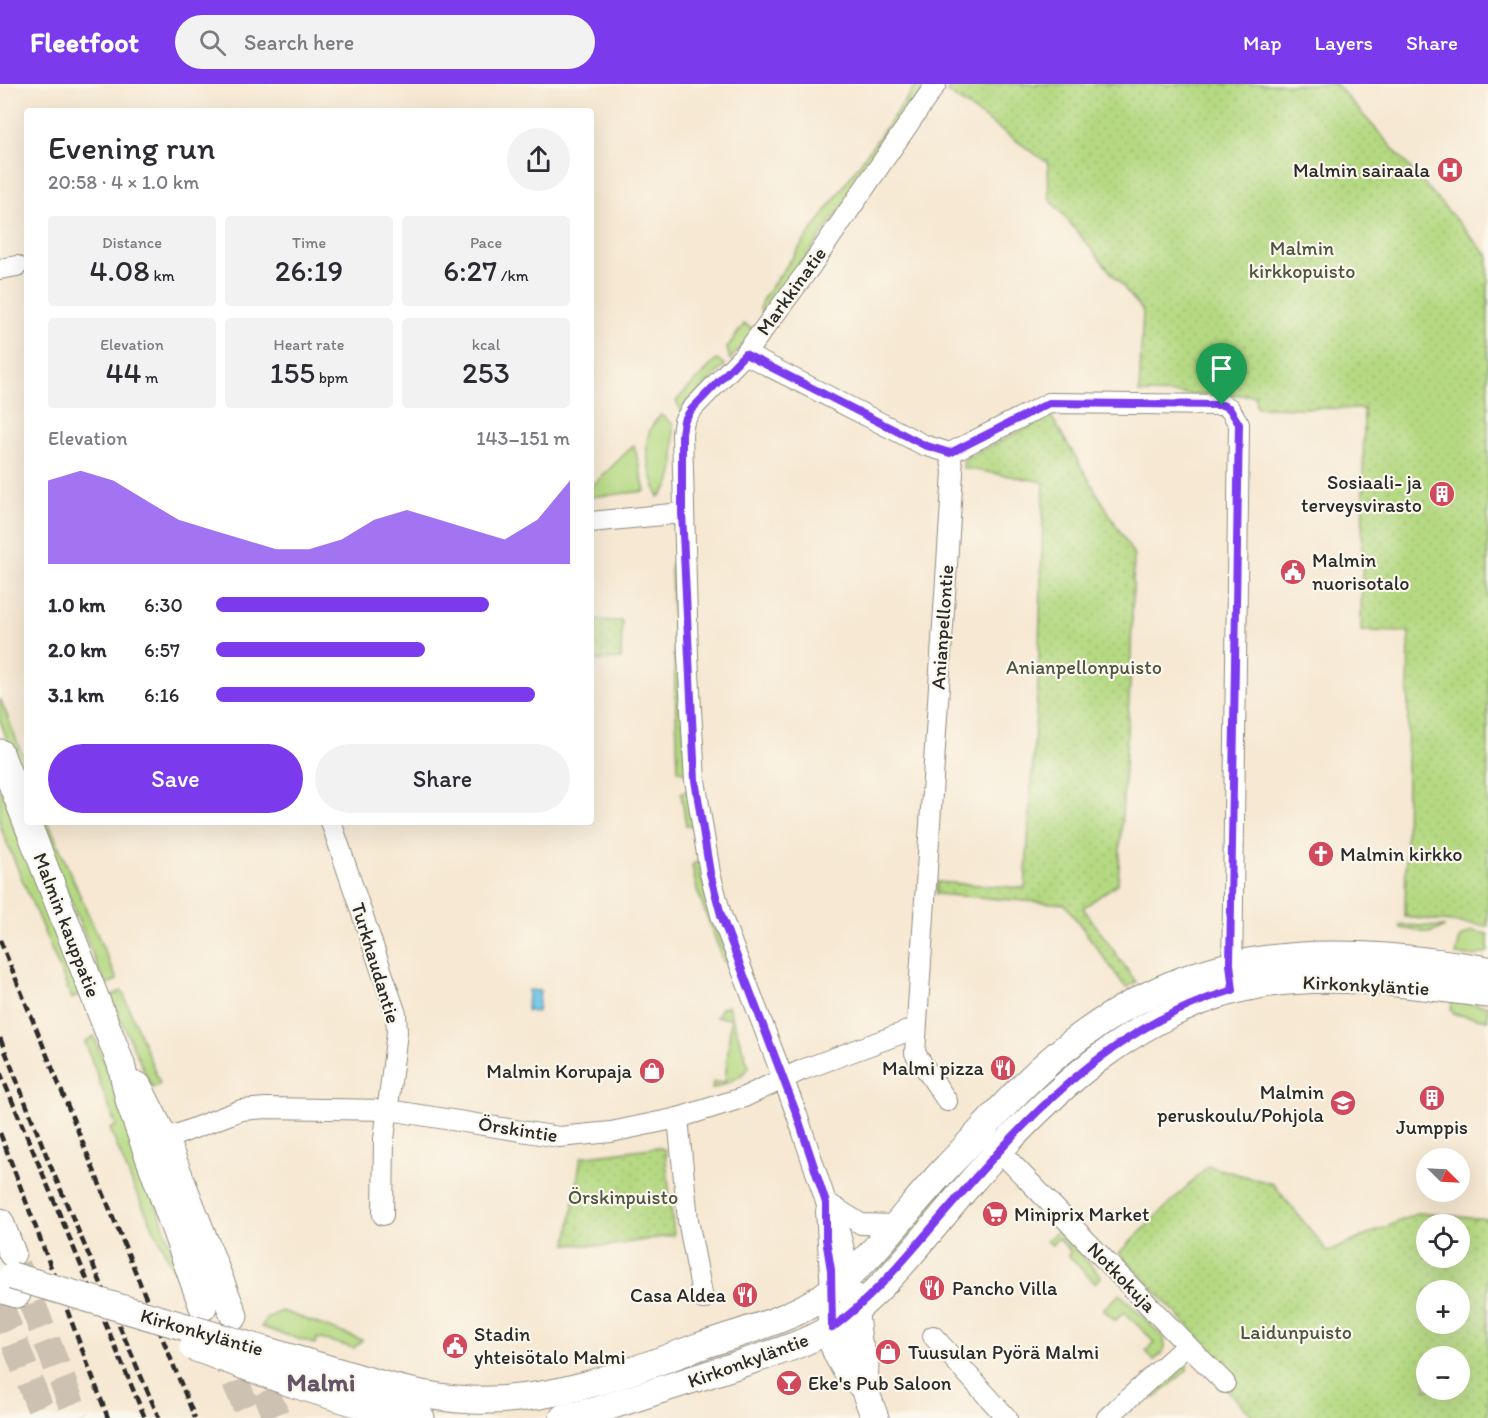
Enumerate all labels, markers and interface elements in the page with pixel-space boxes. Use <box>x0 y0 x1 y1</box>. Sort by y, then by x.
search box <box>175 15 595 69</box>
text: Fleetfoot <box>30 25 139 59</box>
icon: search <box>196 26 229 59</box>
text: Search here <box>244 29 354 56</box>
text: Map <box>1243 30 1282 55</box>
text: Layers <box>1315 30 1373 55</box>
text: Share <box>1406 30 1458 55</box>
text: Evening run <box>48 128 215 167</box>
button: share <box>507 128 570 191</box>
hospital icon: Malmin sairaala <box>1435 155 1465 185</box>
place label: Malmin sairaala <box>1293 158 1431 182</box>
text: 20:58 · 4 × 1.0 km <box>48 170 199 194</box>
text: Distance <box>102 233 162 252</box>
text: Time <box>292 233 326 252</box>
text: Pace <box>470 233 502 252</box>
park label: Malmin kirkkopuisto <box>1249 236 1355 283</box>
street label: Markkinatie <box>751 242 831 340</box>
text: 4.08 <box>89 252 150 289</box>
text: 26:19 <box>275 252 343 289</box>
text: 6:27 <box>443 252 497 289</box>
text: km <box>150 266 175 285</box>
text: /km <box>497 266 529 285</box>
text: Elevation <box>100 335 164 354</box>
text: Heart rate <box>274 335 344 354</box>
text: kcal <box>472 335 500 354</box>
pin <box>1196 343 1247 405</box>
icon: arrive <box>1205 352 1238 385</box>
text: 44 <box>105 354 142 391</box>
text: 155 <box>270 354 315 391</box>
text: 253 <box>462 354 510 391</box>
text: m <box>142 368 159 387</box>
text: bpm <box>315 368 348 387</box>
text: Elevation <box>48 426 127 450</box>
text: 143–151 m <box>476 426 570 450</box>
place label: Sosiaali- ja terveysvirasto <box>1301 470 1423 517</box>
building icon: Sosiaali- ja terveysvirasto <box>1427 479 1457 509</box>
place label: Malmin nuorisotalo <box>1312 548 1409 595</box>
public building icon: Malmin nuorisotalo <box>1278 557 1308 587</box>
street label: Anianpellontie <box>926 564 958 690</box>
text: 1.0 km <box>48 593 105 617</box>
text: 6:30 <box>144 593 183 617</box>
text: 2.0 km <box>48 638 107 662</box>
text: 6:57 <box>144 638 180 662</box>
park label: Anianpellonpuisto <box>1006 655 1162 679</box>
text: 3.1 km <box>48 683 104 707</box>
text: 6:16 <box>144 683 179 707</box>
button: Save <box>48 744 303 813</box>
button: Share <box>315 744 570 813</box>
church icon: Malmin kirkko <box>1306 839 1336 869</box>
place label: Malmin kirkko <box>1340 842 1463 866</box>
street label: Malmin kauppatie <box>28 849 106 1001</box>
street label: Turkhaudantie <box>346 900 406 1026</box>
street label: Kirkonkyläntie <box>1302 970 1430 1000</box>
restaurant icon: Malmi pizza <box>988 1053 1018 1083</box>
shop icon: Malmin Korupaja <box>637 1056 667 1086</box>
place label: Malmi pizza <box>882 1056 985 1080</box>
place label: Malmin Korupaja <box>486 1059 633 1083</box>
place label: Malmin peruskoulu/Pohjola <box>1157 1080 1325 1127</box>
building icon: Jumppis <box>1417 1083 1447 1113</box>
school or university icon: Malmin peruskoulu/Pohjola <box>1328 1088 1358 1118</box>
street label: Örskintie <box>476 1111 560 1147</box>
place label: Jumppis <box>1396 1115 1468 1139</box>
north arrow <box>1416 1148 1470 1202</box>
map controls <box>1416 1148 1470 1400</box>
park label: Örskinpuisto <box>568 1185 678 1209</box>
supermarket icon: Miniprix Market <box>980 1199 1010 1229</box>
place label: Miniprix Market <box>1014 1202 1150 1226</box>
button: locate <box>1416 1214 1470 1268</box>
street label: Notkokuja <box>1083 1237 1162 1318</box>
restaurant icon: Pancho Villa <box>917 1273 947 1303</box>
place label: Pancho Villa <box>952 1276 1058 1300</box>
restaurant icon: Casa Aldea <box>730 1280 760 1310</box>
button: + <box>1416 1280 1470 1334</box>
place label: Casa Aldea <box>630 1283 727 1307</box>
street label: Kirkonkyläntie <box>138 1303 266 1361</box>
park label: Laidunpuisto <box>1240 1320 1352 1344</box>
place label: Stadin yhteisötalo Malmi <box>474 1322 626 1369</box>
street label: Kirkonkyläntie <box>684 1327 812 1393</box>
public building icon: Stadin yhteisötalo Malmi <box>440 1331 470 1361</box>
shop icon: Tuusulan Pyörä Malmi <box>873 1337 903 1367</box>
place label: Tuusulan Pyörä Malmi <box>908 1340 1099 1364</box>
button: − <box>1416 1346 1470 1400</box>
district label: Malmi <box>287 1366 355 1398</box>
bar icon: Eke's Pub Saloon <box>774 1368 804 1398</box>
place label: Eke's Pub Saloon <box>808 1371 952 1395</box>

